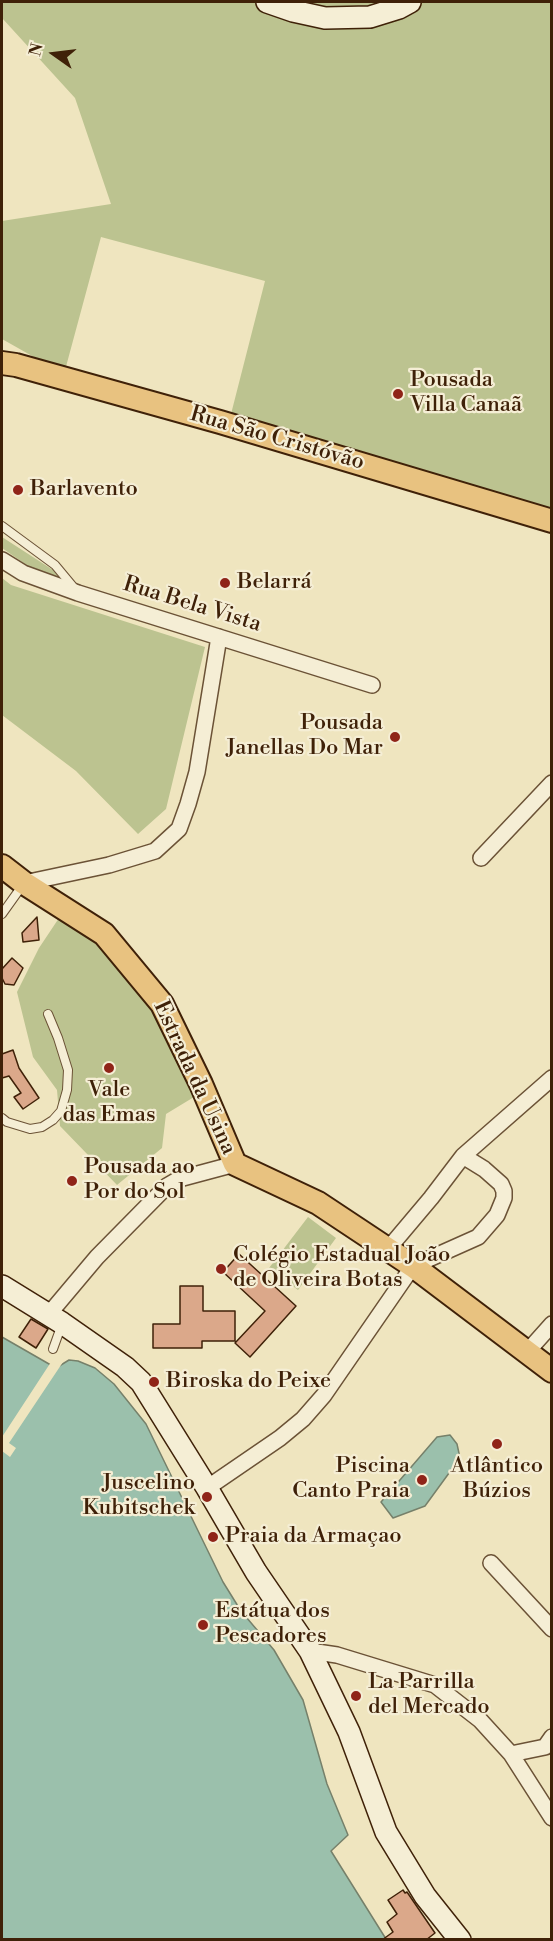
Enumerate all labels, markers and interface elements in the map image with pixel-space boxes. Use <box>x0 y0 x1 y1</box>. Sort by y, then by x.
north arrow <box>24 24 84 84</box>
text: N <box>25 41 48 58</box>
place label: Pousada Villa Canaã <box>410 368 522 420</box>
marker: Pousada Villa Canaã <box>391 387 405 401</box>
street label: Rua São Cristóvão <box>187 402 367 476</box>
place label: Barlavento <box>30 477 138 503</box>
marker: Barlavento <box>11 483 25 497</box>
place label: Belarrá <box>237 570 312 596</box>
street label: Rua Bela Vista <box>120 571 264 639</box>
marker: Belarrá <box>218 576 232 590</box>
place label: Pousada Janellas Do Mar <box>226 711 383 762</box>
marker: Pousada Janellas Do Mar <box>388 730 402 744</box>
street label: Estrada da Usina <box>147 997 241 1159</box>
marker: Vale das Emas <box>102 1061 116 1075</box>
place label: Vale das Emas <box>62 1078 156 1130</box>
place label: Pousada ao Por do Sol <box>84 1155 195 1206</box>
marker: Pousada ao Por do Sol <box>65 1174 79 1188</box>
place label: Colégio Estadual João de Oliveira Botas <box>233 1243 450 1294</box>
marker: Colégio Estadual João de Oliveira Botas <box>214 1262 228 1276</box>
place label: Biroska do Peixe <box>166 1369 331 1395</box>
marker: Biroska do Peixe <box>147 1375 161 1389</box>
marker: Atlântico Búzios <box>490 1437 504 1451</box>
place label: Piscina Canto Praia <box>292 1454 410 1506</box>
place label: Atlântico Búzios <box>451 1454 543 1506</box>
place label: Juscelino Kubitschek <box>82 1471 195 1522</box>
marker: Piscina Canto Praia <box>415 1473 429 1487</box>
marker: Juscelino Kubitschek <box>200 1490 214 1504</box>
place label: Praia da Armaçao <box>225 1524 402 1550</box>
marker: Praia da Armaçao <box>206 1530 220 1544</box>
place label: Estátua dos Pescadores <box>215 1599 330 1651</box>
marker: Estátua dos Pescadores <box>196 1618 210 1632</box>
place label: La Parrilla del Mercado <box>368 1670 490 1722</box>
marker: La Parrilla del Mercado <box>349 1689 363 1703</box>

